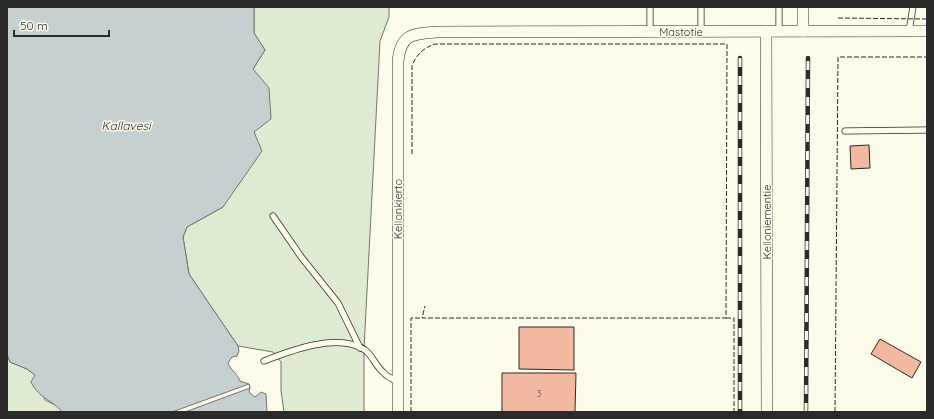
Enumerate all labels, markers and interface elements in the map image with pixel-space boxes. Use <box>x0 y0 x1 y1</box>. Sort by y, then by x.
scale bar <box>14 12 109 38</box>
text: 50 m <box>20 18 48 33</box>
street label: Mastotie <box>659 25 703 39</box>
water label: Kallavesi <box>101 118 152 133</box>
street label: Kellonkierto <box>391 178 405 239</box>
street label: Kelloniementie <box>760 185 774 259</box>
house number: 3 <box>537 388 542 399</box>

